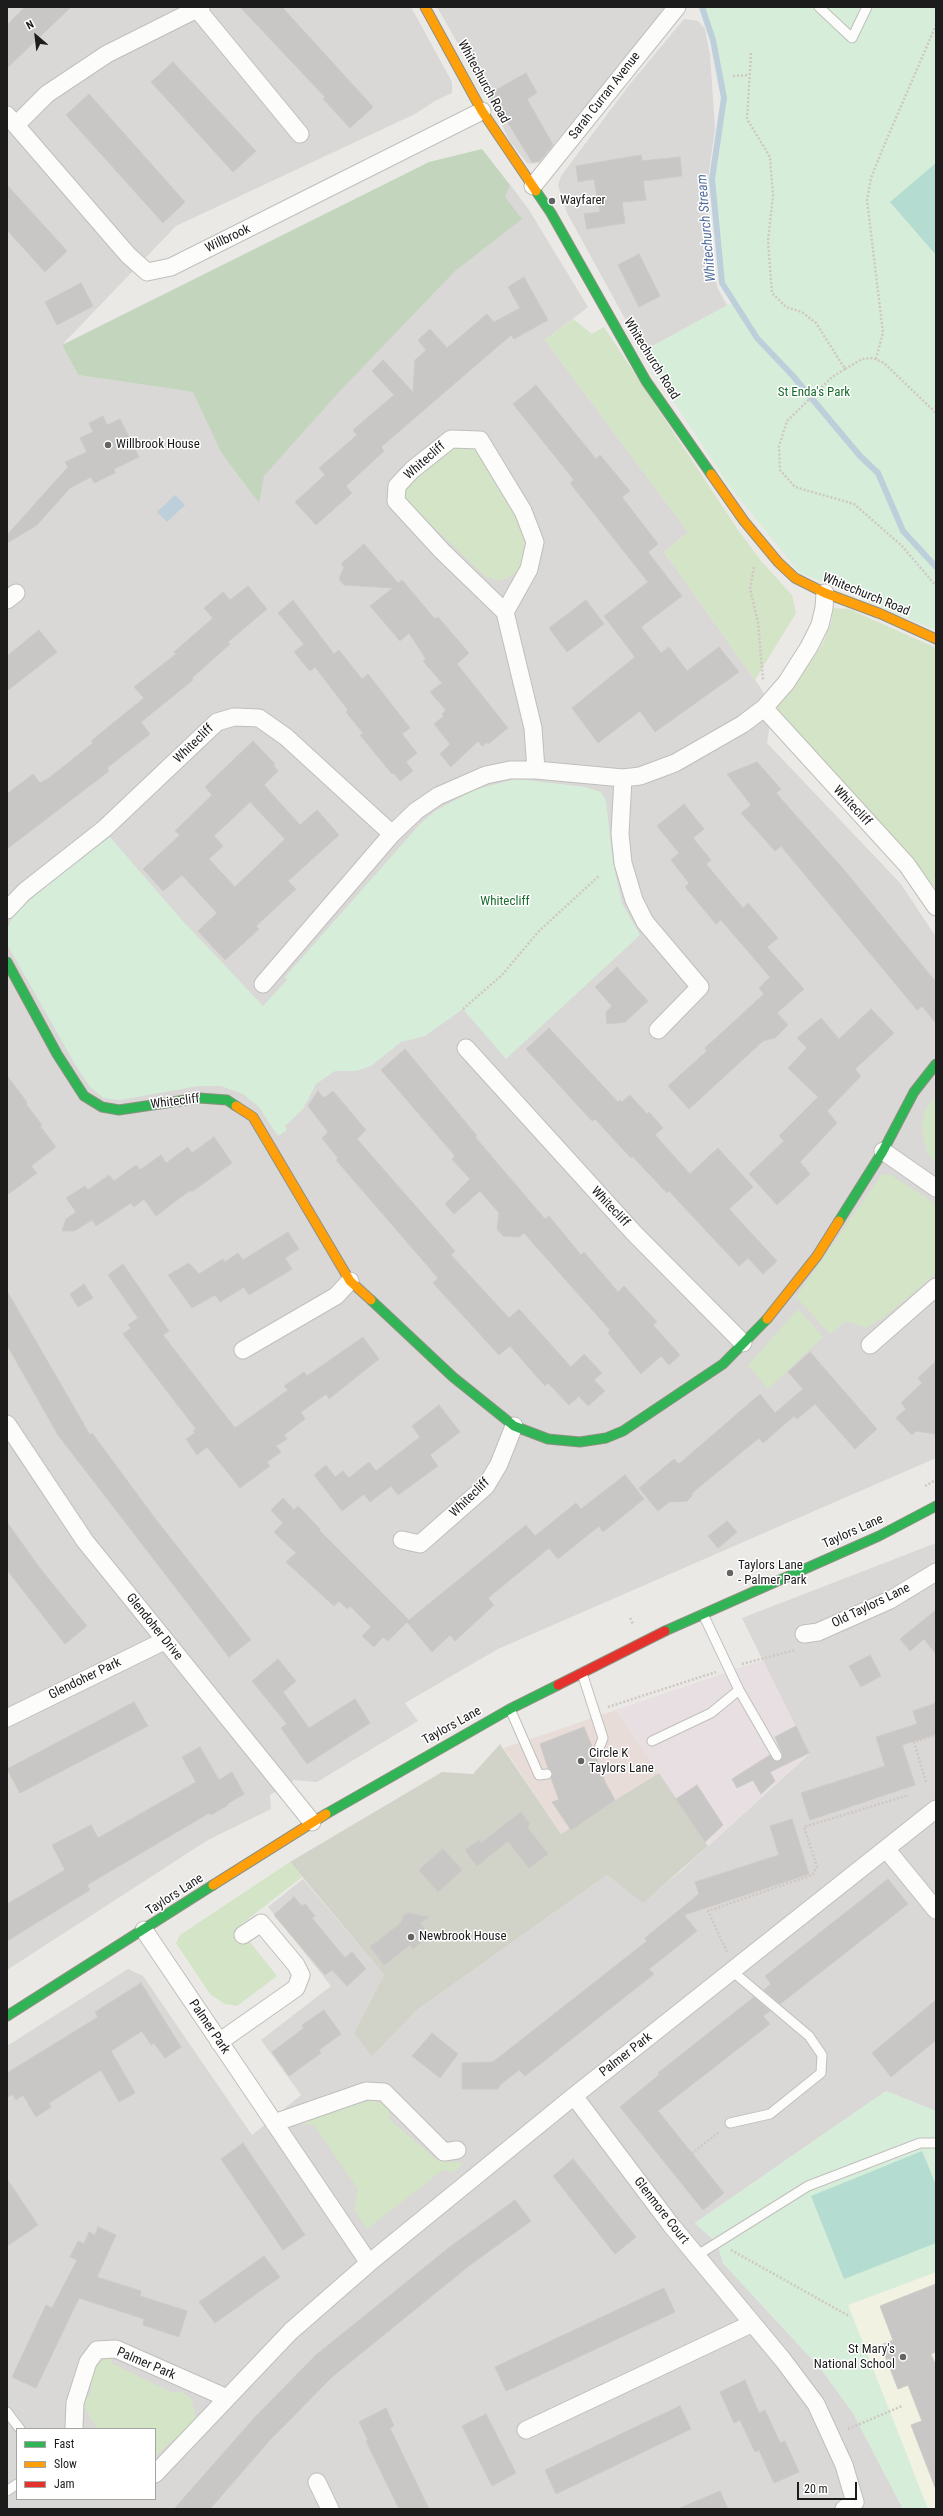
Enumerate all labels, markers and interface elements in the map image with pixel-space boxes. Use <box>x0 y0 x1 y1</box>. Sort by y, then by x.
north arrow <box>16 16 56 56</box>
text: N <box>24 18 36 32</box>
street label: Whitechurch Road <box>454 38 512 126</box>
street label: Sarah Curran Avenue <box>566 49 644 143</box>
water label: Whitechurch Stream <box>694 173 720 283</box>
place label: Wayfarer <box>560 193 606 209</box>
marker: Wayfarer <box>547 196 557 206</box>
street label: Willbrook <box>203 221 253 257</box>
street label: Whitechurch Road <box>620 315 682 403</box>
park label: St Enda's Park <box>778 385 850 401</box>
place label: Willbrook House <box>116 437 200 453</box>
street label: Whitecliff <box>401 439 449 483</box>
marker: Willbrook House <box>103 440 113 450</box>
street label: Whitechurch Road <box>820 570 912 620</box>
street label: Whitecliff <box>171 721 217 767</box>
street label: Whitecliff <box>829 783 875 829</box>
park label: Whitecliff <box>480 894 530 910</box>
street label: Whitecliff <box>150 1091 200 1113</box>
street label: Whitecliff <box>587 1184 633 1230</box>
street label: Whitecliff <box>447 1475 493 1521</box>
street label: Taylors Lane <box>820 1512 886 1552</box>
place label: Taylors Lane - Palmer Park <box>738 1558 807 1589</box>
marker: Taylors Lane - Palmer Park <box>725 1568 735 1578</box>
street label: Old Taylors Lane <box>829 1580 913 1632</box>
street label: Glendoher Drive <box>122 1591 186 1663</box>
street label: Glendoher Park <box>46 1655 124 1703</box>
street label: Taylors Lane <box>420 1703 484 1749</box>
place label: Circle K Taylors Lane <box>589 1746 654 1777</box>
marker: Circle K Taylors Lane <box>576 1756 586 1766</box>
street label: Taylors Lane <box>144 1871 206 1919</box>
place label: Newbrook House <box>419 1929 507 1945</box>
marker: Newbrook House <box>406 1932 416 1942</box>
street label: Palmer Park <box>185 1997 233 2057</box>
street label: Palmer Park <box>597 2030 655 2080</box>
street label: Glenmore Court <box>630 2174 692 2248</box>
place label: St Mary's National School <box>814 2342 895 2373</box>
street label: Palmer Park <box>114 2345 178 2383</box>
marker: St Mary's National School <box>898 2352 908 2362</box>
legend <box>16 2428 156 2500</box>
text: Fast <box>54 2437 74 2451</box>
text: Slow <box>54 2457 77 2471</box>
scale bar <box>799 2474 859 2500</box>
text: Jam <box>54 2477 75 2491</box>
text: 20 m <box>804 2482 828 2496</box>

